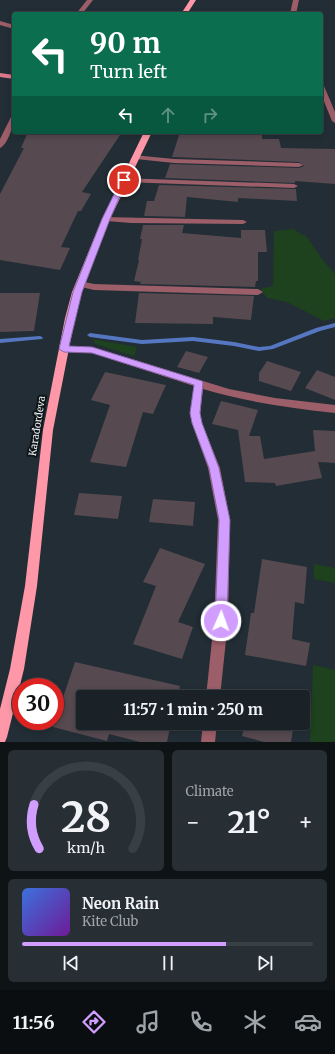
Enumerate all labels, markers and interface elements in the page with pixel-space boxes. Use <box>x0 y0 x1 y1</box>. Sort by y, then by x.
text: 90 m <box>90 25 161 61</box>
icon: left <box>24 28 76 80</box>
text: Turn left <box>90 60 167 83</box>
icon: left <box>115 104 137 126</box>
icon: ahead <box>157 104 179 126</box>
icon: right <box>199 104 221 126</box>
pin <box>107 163 141 197</box>
icon: arrive <box>113 169 135 191</box>
street label: Karađorđeva <box>26 394 48 457</box>
position arrow <box>200 600 242 642</box>
speed limit sign: 30 <box>12 678 64 730</box>
text: 11:57 · 1 min · 250 m <box>123 700 263 719</box>
text: Climate <box>186 783 234 800</box>
text: 28 <box>61 790 111 842</box>
text: 21° <box>228 803 271 841</box>
text: − <box>186 808 200 836</box>
text: + <box>298 808 313 836</box>
text: km/h <box>67 838 105 856</box>
text: Neon Rain <box>82 894 159 913</box>
text: Kite Club <box>82 913 138 930</box>
icon: previous <box>60 952 82 974</box>
icon: pause <box>157 952 179 974</box>
icon: next <box>254 952 276 974</box>
icon: directions <box>80 1008 108 1036</box>
icon: music <box>134 1008 162 1036</box>
icon: phone <box>187 1008 215 1036</box>
icon: climate <box>241 1008 269 1036</box>
icon: car <box>294 1008 322 1036</box>
text: 11:56 <box>13 1011 55 1034</box>

